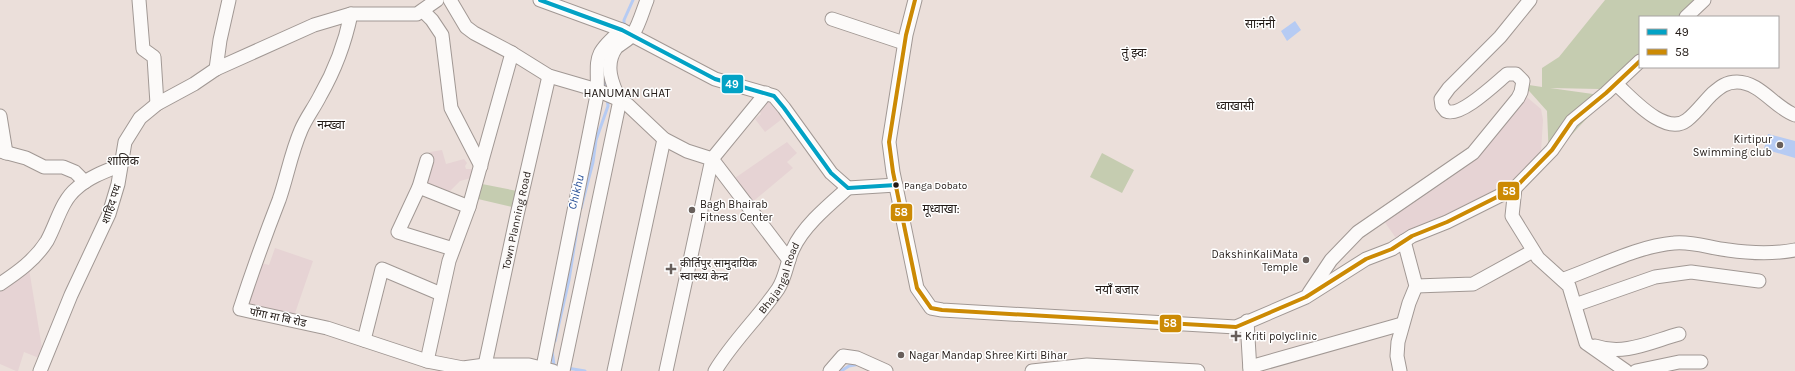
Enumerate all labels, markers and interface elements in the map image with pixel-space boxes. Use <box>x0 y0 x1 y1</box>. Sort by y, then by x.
district label: साःनंनी <box>1245 16 1276 31</box>
legend <box>1639 16 1779 68</box>
text: 49 <box>1675 25 1689 39</box>
text: 58 <box>1675 45 1689 59</box>
district label: तुं झ्वः <box>1122 46 1147 61</box>
line badge: 49 <box>721 74 744 94</box>
text: 49 <box>725 78 739 91</box>
district label: HANUMAN GHAT <box>583 86 671 100</box>
district label: ध्वाखासी <box>1216 98 1255 113</box>
district label: नम्ख्वा <box>317 118 346 132</box>
place label: Kirtipur Swimming club <box>1693 133 1772 159</box>
marker: Kirtipur Swimming club <box>1775 140 1785 150</box>
district label: शालिक <box>107 153 140 168</box>
street label: Town Planning Road <box>500 170 534 271</box>
water label: Chikhu <box>565 173 587 211</box>
marker: Panga Dobato <box>891 180 901 190</box>
place label: Panga Dobato <box>904 180 967 192</box>
line badge: 58 <box>1497 181 1520 201</box>
street label: शाहिद पथ <box>99 182 124 226</box>
text: 58 <box>1502 185 1516 198</box>
place label: Bagh Bhairab Fitness Center <box>700 198 772 224</box>
district label: मूध्वाखा: <box>922 202 960 217</box>
line badge: 58 <box>890 203 913 222</box>
marker: Bagh Bhairab Fitness Center <box>687 205 697 215</box>
text: 58 <box>894 206 908 219</box>
street label: Bhajangal Road <box>756 240 802 316</box>
place label: DakshinKaliMata Temple <box>1211 248 1298 274</box>
marker: DakshinKaliMata Temple <box>1301 255 1311 265</box>
place label: कीर्तिपुर सामुदायिक स्वास्थ्य केन्द्र <box>680 257 758 283</box>
marker: कीर्तिपुर सामुदायिक स्वास्थ्य केन्द्र <box>665 263 677 275</box>
district label: नयाँ बजार <box>1095 282 1140 297</box>
street label: पाँगा मा बि रोड <box>248 304 308 330</box>
line badge: 58 <box>1159 314 1182 333</box>
text: 58 <box>1163 317 1177 330</box>
marker: Kriti polyclinic <box>1230 330 1242 342</box>
place label: Kriti polyclinic <box>1245 330 1318 343</box>
place label: Nagar Mandap Shree Kirti Bihar <box>909 349 1067 362</box>
marker: Nagar Mandap Shree Kirti Bihar <box>896 350 906 360</box>

